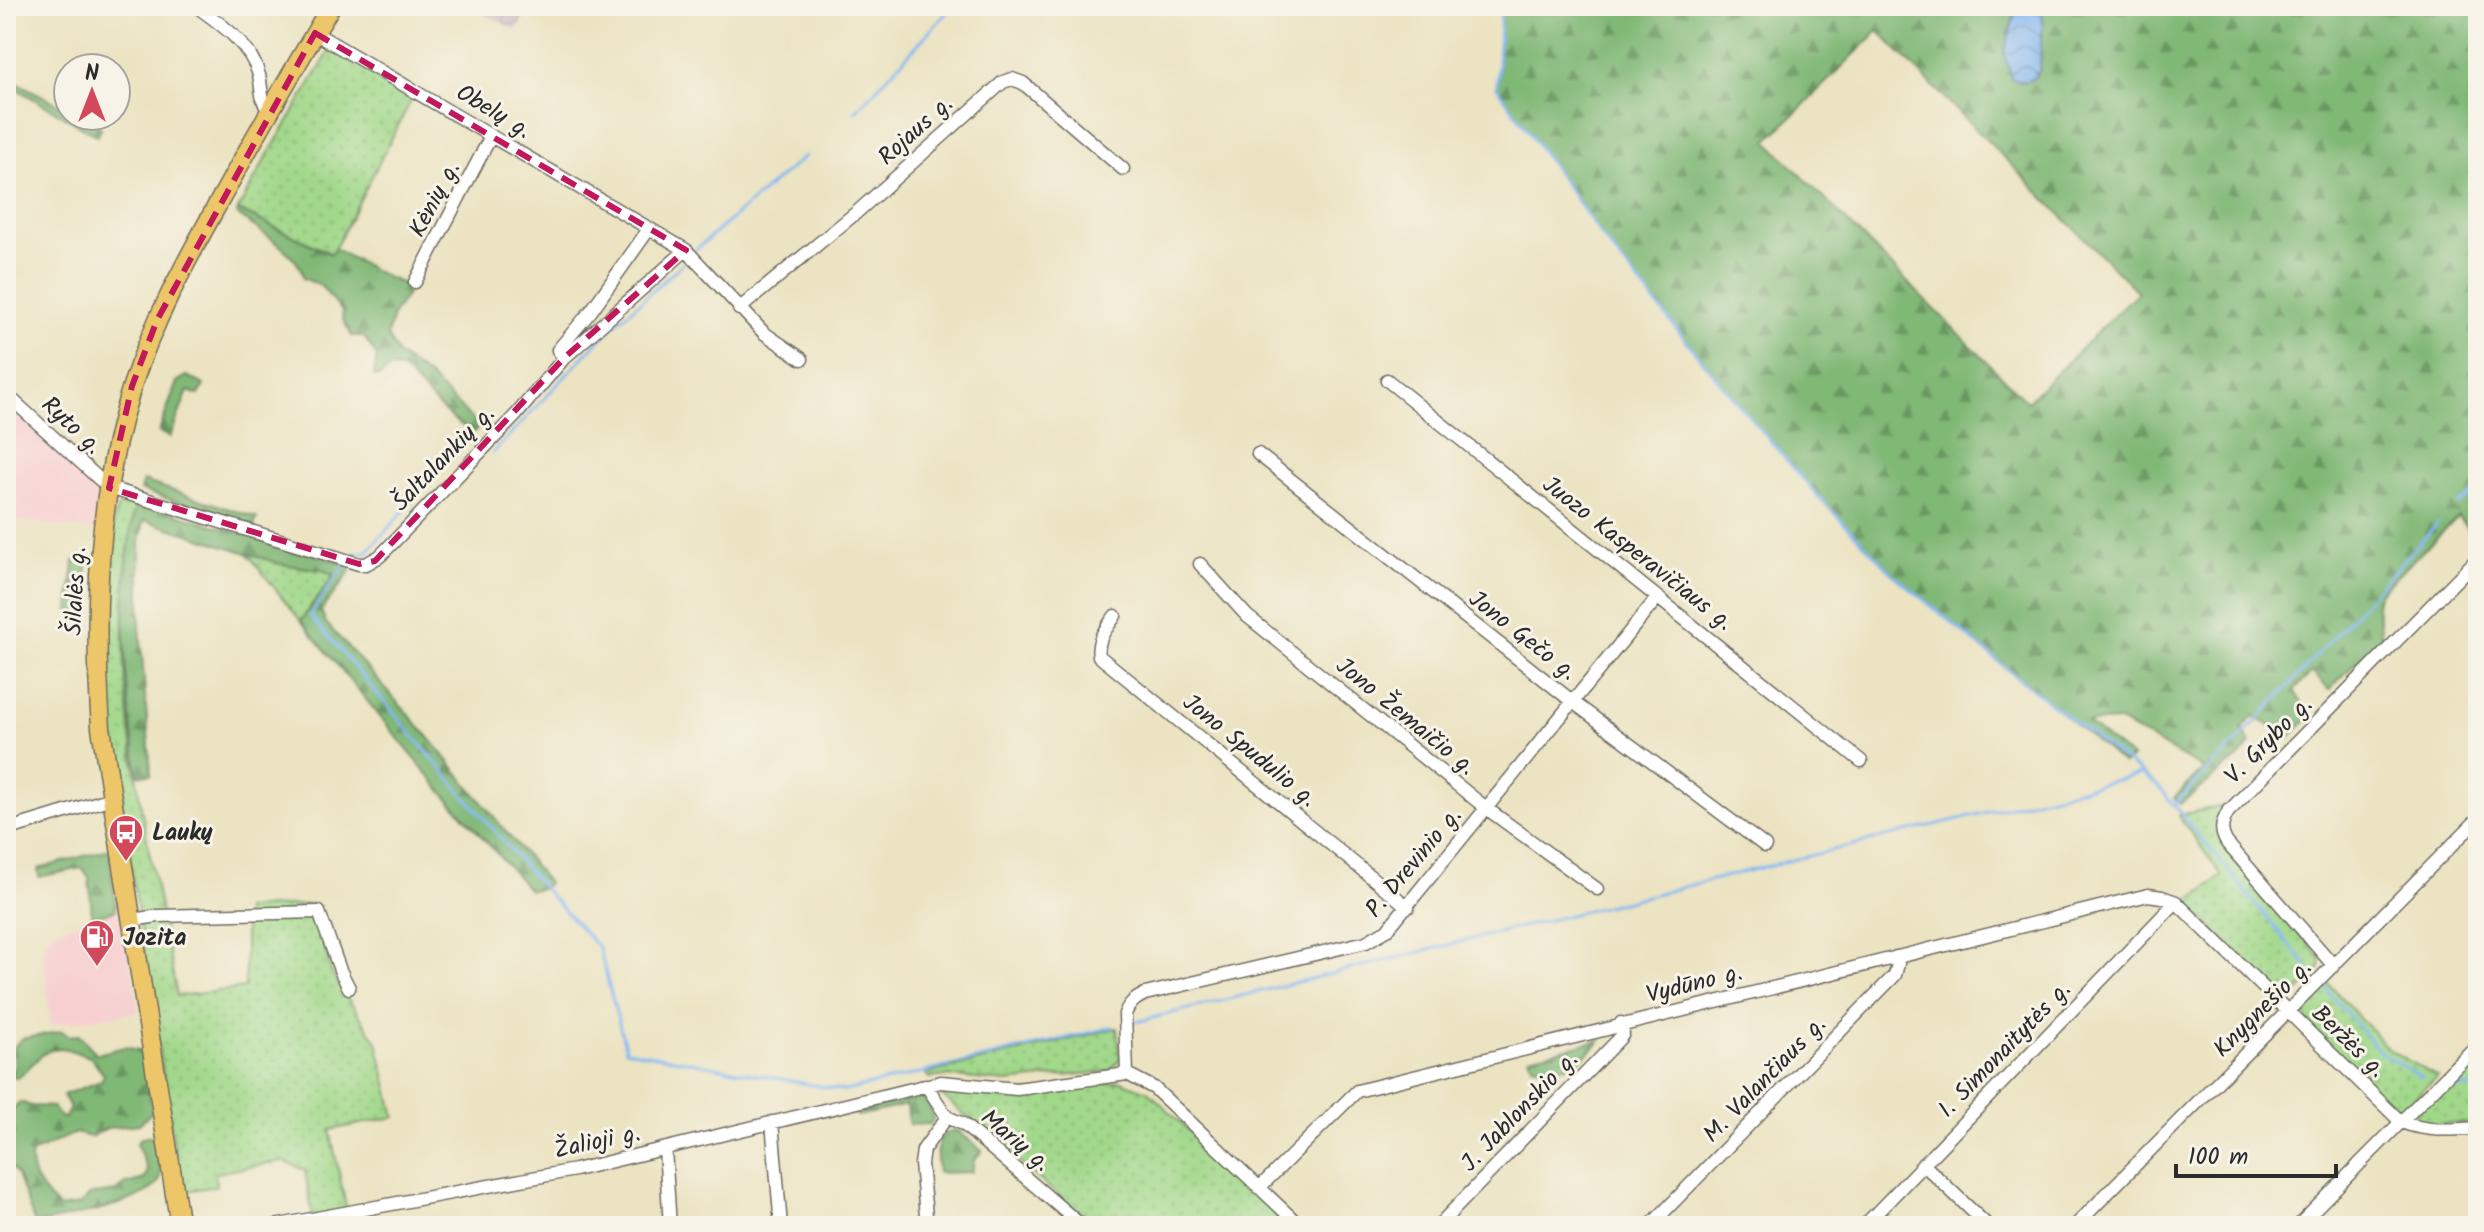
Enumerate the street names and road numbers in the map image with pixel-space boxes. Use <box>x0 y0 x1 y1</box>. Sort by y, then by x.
street label: Obelų g. <box>448 74 539 150</box>
street label: Rojaus g. <box>869 86 963 176</box>
street label: Kėnių g. <box>399 155 472 245</box>
street label: Ryto g. <box>31 387 111 465</box>
street label: Šaltalankių g. <box>383 397 505 521</box>
street label: Juozo Kasperavičiaus g. <box>1533 467 1741 642</box>
street label: Šilalės g. <box>55 546 98 636</box>
street label: Jono Gečo g. <box>1459 581 1585 691</box>
street label: Jono Žemaičio g. <box>1326 648 1484 786</box>
street label: Jono Spudulio g. <box>1173 684 1325 818</box>
street label: V. Grybo g. <box>2216 688 2322 794</box>
street label: P. Drevinio g. <box>1356 799 1472 927</box>
street label: Knygnešio g. <box>2204 950 2322 1068</box>
street label: Vydūno g. <box>1642 954 1747 1015</box>
street label: I. Simonaitytės g. <box>1929 972 2081 1128</box>
street label: Beržės g. <box>2301 996 2395 1088</box>
street label: M. Valančiaus g. <box>1694 1007 1836 1153</box>
street label: J. Jablonskio g. <box>1452 1042 1588 1182</box>
street label: Marių g. <box>971 1100 1059 1182</box>
street label: Žalioji g. <box>551 1114 644 1171</box>

